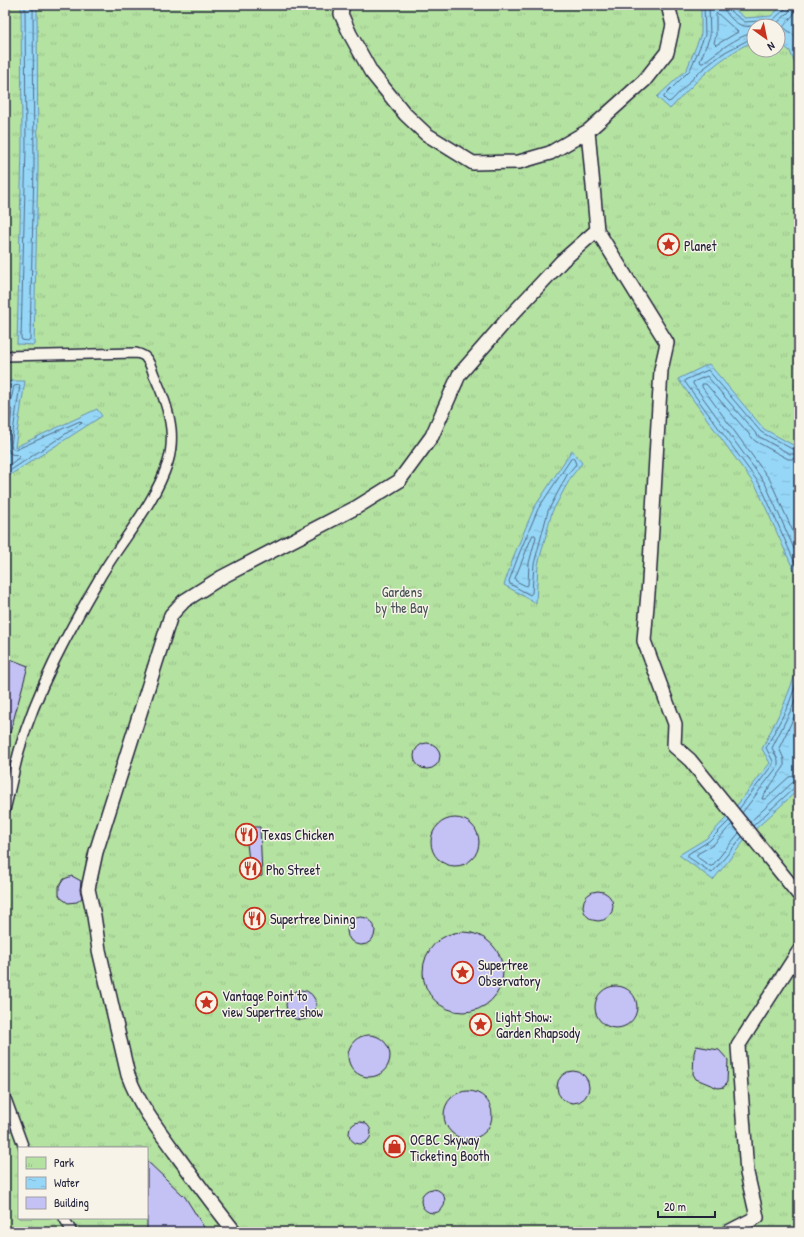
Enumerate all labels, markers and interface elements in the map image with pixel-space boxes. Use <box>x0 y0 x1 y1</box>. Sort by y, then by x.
north arrow <box>746 18 786 58</box>
text: N <box>765 39 778 54</box>
place icon: Planet <box>656 232 682 258</box>
place label: Planet <box>684 236 717 255</box>
park label: Gardens by the Bay <box>376 582 429 618</box>
restaurant icon: Texas Chicken <box>234 821 260 847</box>
place label: Texas Chicken <box>262 825 334 844</box>
restaurant icon: Pho Street <box>237 856 263 882</box>
place label: Pho Street <box>266 860 320 879</box>
restaurant icon: Supertree Dining <box>242 905 268 931</box>
place label: Supertree Dining <box>270 909 355 929</box>
place label: Supertree Observatory <box>478 955 541 991</box>
place icon: Supertree Observatory <box>450 959 476 985</box>
place label: Vantage Point to view Supertree show <box>222 986 323 1022</box>
place icon: Vantage Point to view Supertree show <box>193 990 219 1016</box>
place label: Light Show: Garden Rhapsody <box>496 1007 580 1043</box>
place icon: Light Show: Garden Rhapsody <box>467 1011 493 1037</box>
place label: OCBC Skyway Ticketing Booth <box>410 1130 489 1166</box>
shop icon: OCBC Skyway Ticketing Booth <box>382 1134 408 1160</box>
legend <box>18 1147 148 1219</box>
text: Park <box>54 1154 74 1171</box>
text: Water <box>54 1174 80 1191</box>
scale bar <box>658 1193 715 1219</box>
text: Building <box>54 1194 89 1211</box>
text: 20 m <box>664 1198 686 1215</box>

